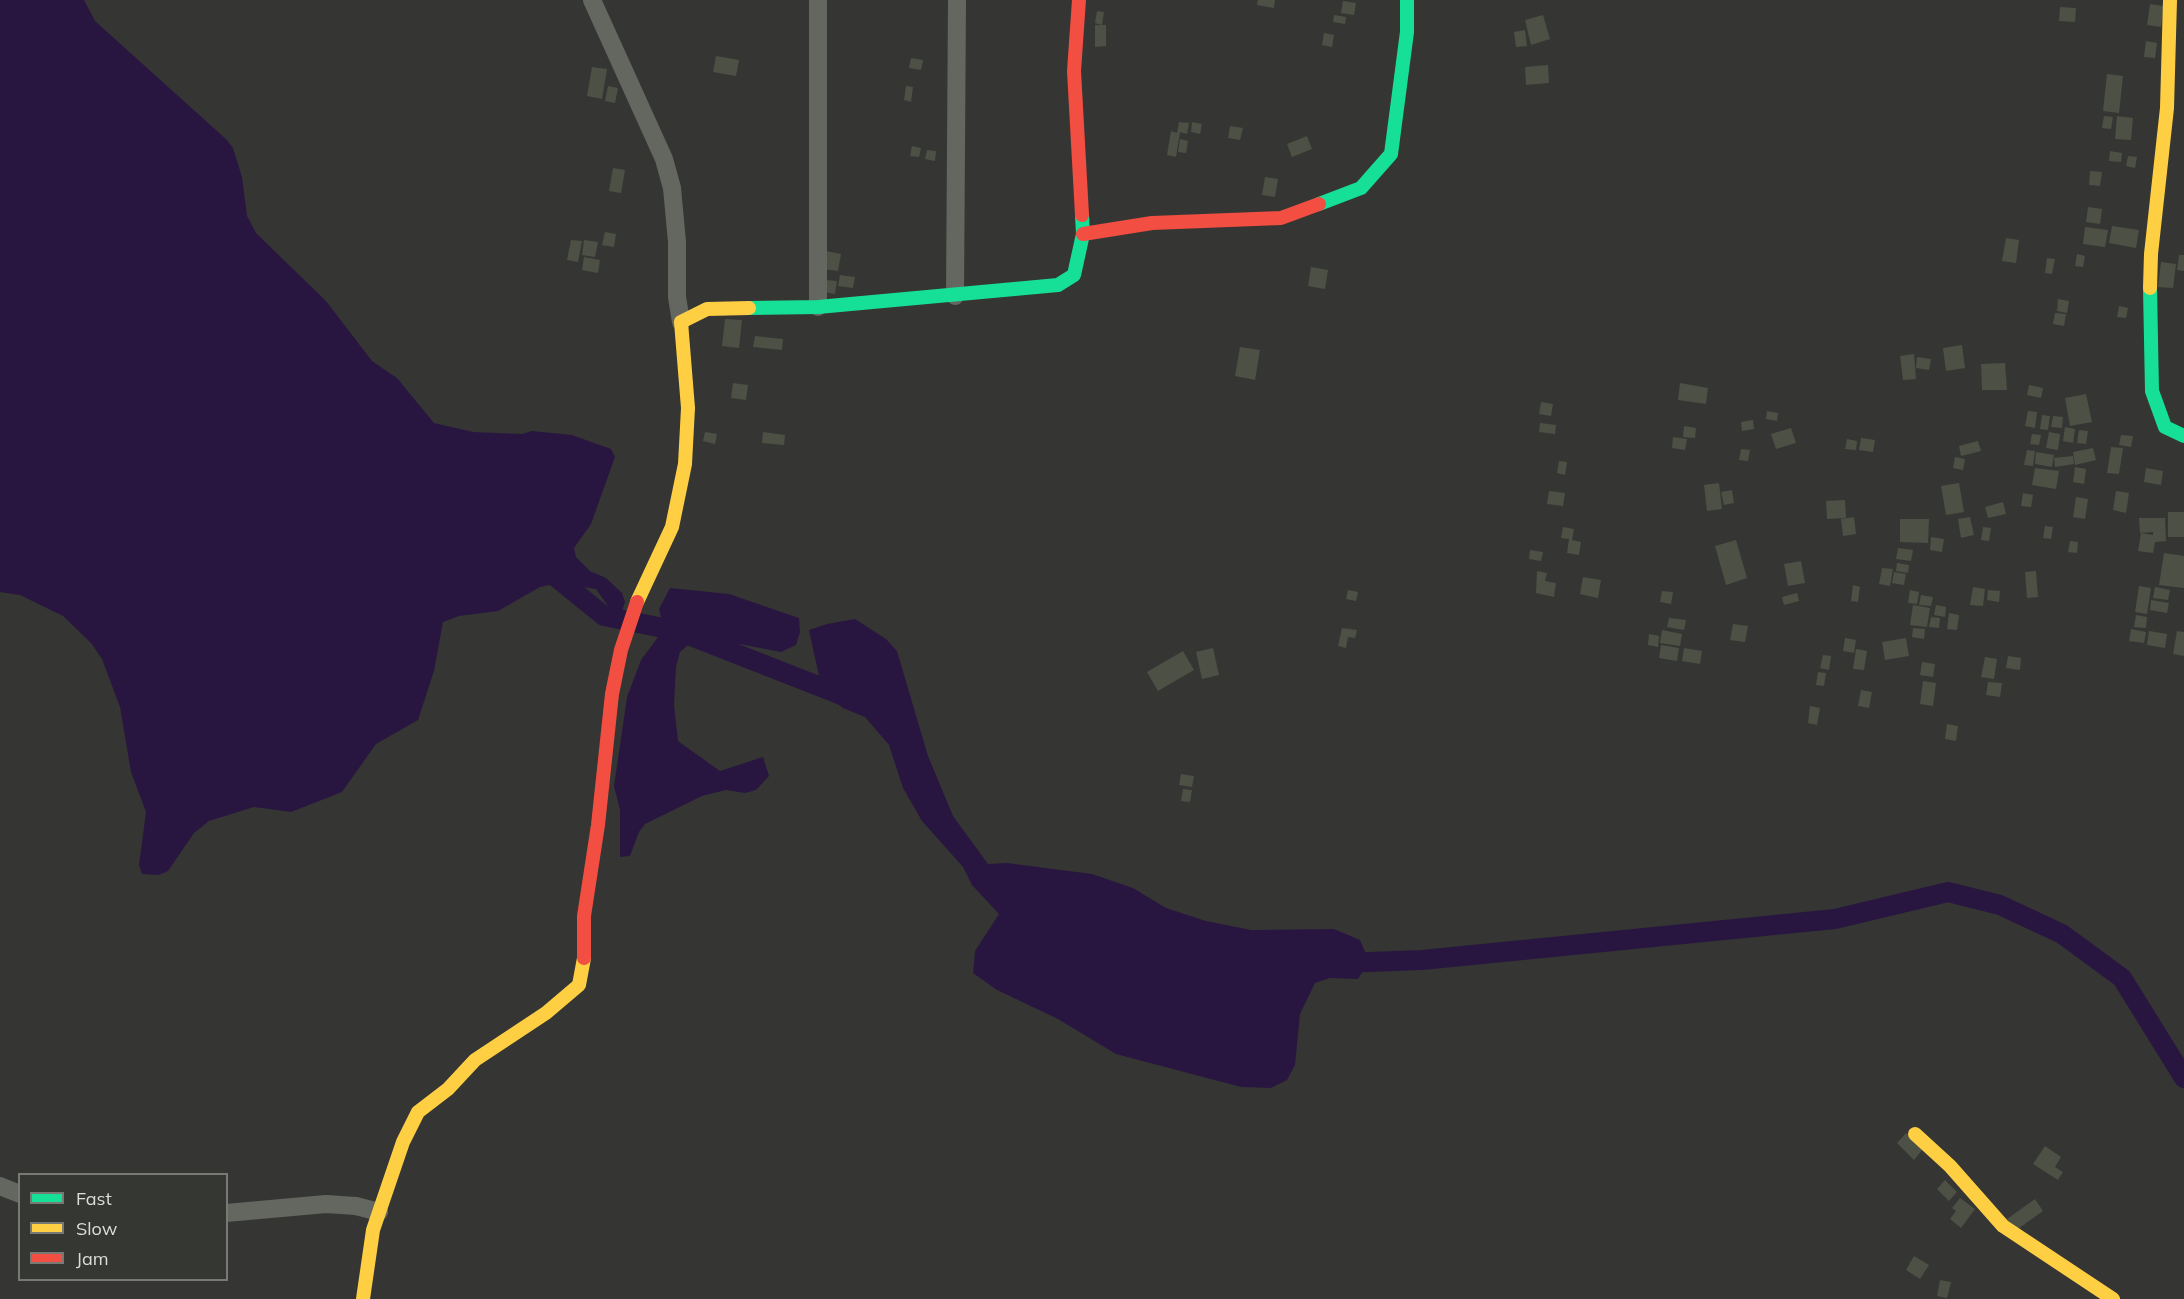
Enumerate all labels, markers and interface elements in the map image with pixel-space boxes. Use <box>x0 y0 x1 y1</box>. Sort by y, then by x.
legend <box>18 1173 228 1281</box>
text: Fast <box>76 1187 112 1210</box>
text: Slow <box>76 1217 117 1240</box>
text: Jam <box>76 1247 109 1270</box>

